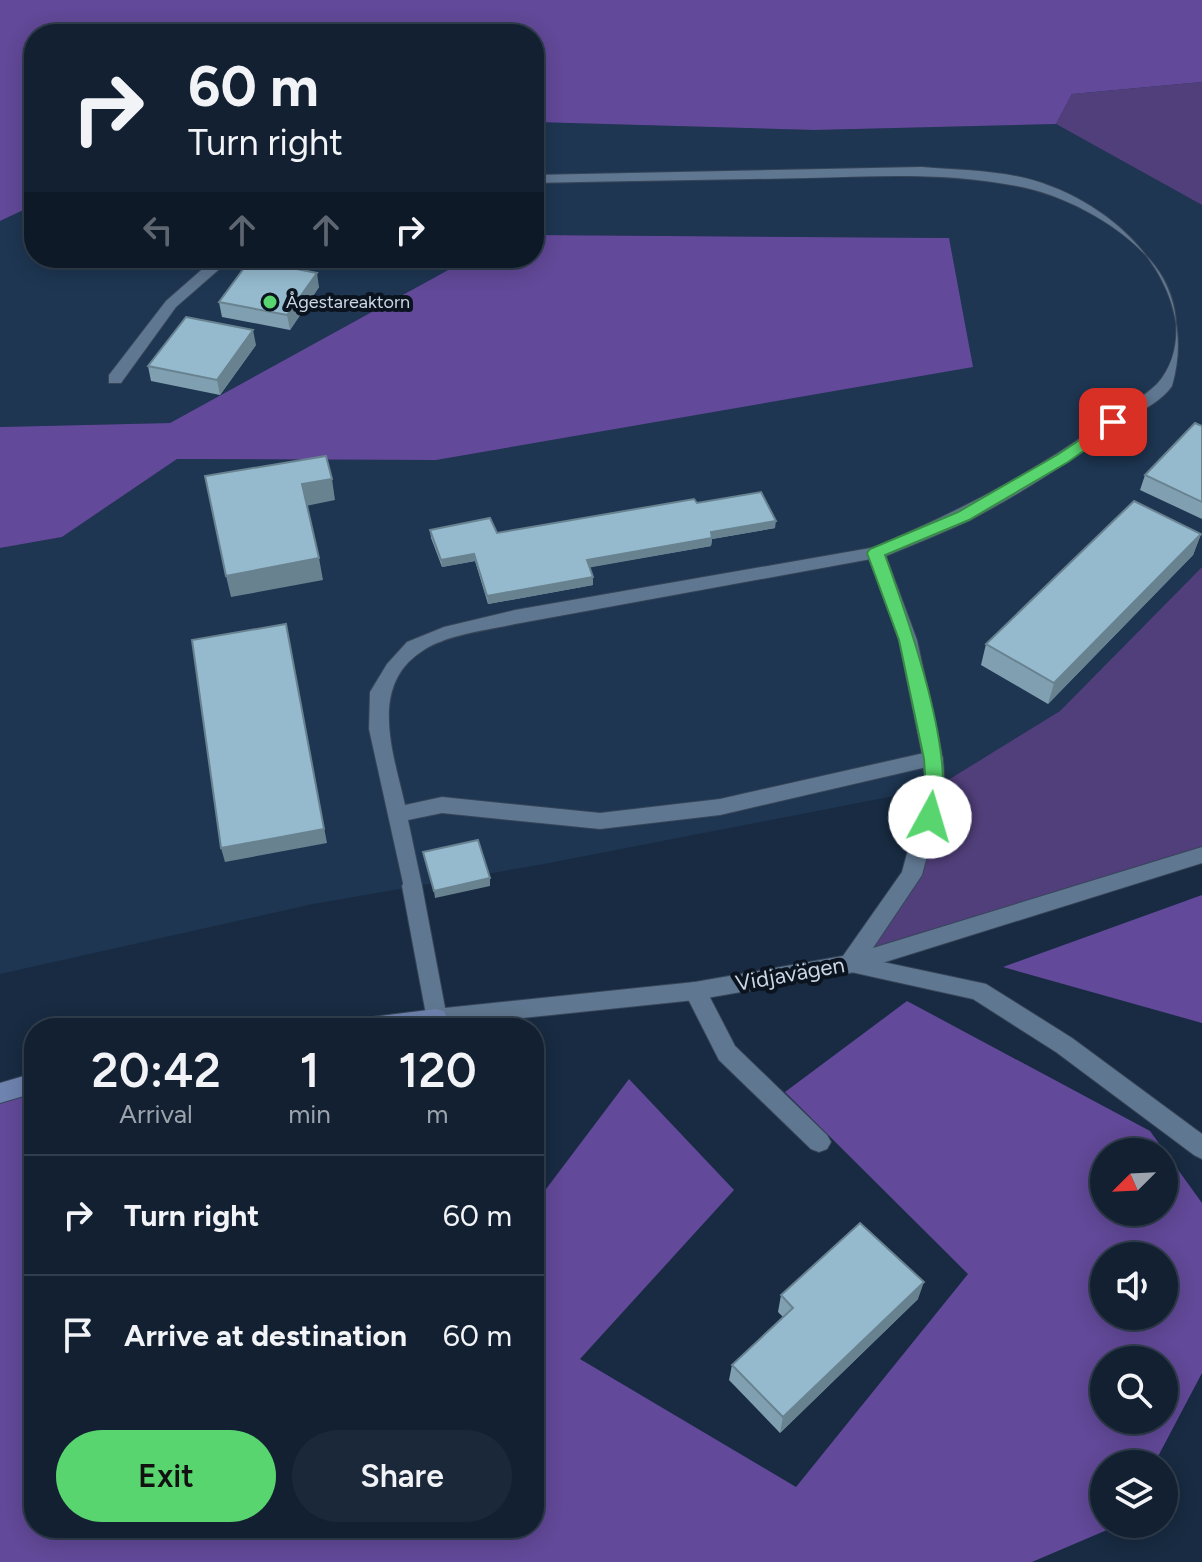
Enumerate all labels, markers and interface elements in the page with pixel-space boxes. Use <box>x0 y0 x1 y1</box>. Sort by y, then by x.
text: 60 m <box>188 53 319 120</box>
icon: right <box>56 56 160 160</box>
text: Turn right <box>188 121 343 164</box>
icon: left <box>136 208 180 252</box>
icon: ahead <box>220 208 264 252</box>
icon: ahead <box>304 208 348 252</box>
icon: right <box>388 208 432 252</box>
place label: Ågestareaktorn <box>286 291 410 313</box>
marker: Ågestareaktorn <box>261 293 279 311</box>
pin <box>1079 388 1147 456</box>
icon: arrive <box>1091 400 1135 444</box>
position arrow <box>888 775 972 859</box>
street label: Vidjavägen <box>733 951 847 997</box>
text: 20:42 <box>91 1041 221 1099</box>
text: 1 <box>299 1041 320 1099</box>
text: 120 <box>398 1041 477 1099</box>
text: Arrival <box>119 1098 193 1130</box>
text: min <box>288 1098 331 1130</box>
text: m <box>426 1098 448 1130</box>
north arrow <box>1090 1138 1178 1226</box>
map controls <box>1090 1138 1178 1538</box>
icon: right <box>56 1193 100 1237</box>
text: Turn right <box>124 1197 259 1234</box>
text: 60 m <box>443 1197 512 1234</box>
button: sound <box>1090 1242 1178 1330</box>
icon: arrive <box>56 1313 100 1357</box>
text: Arrive at destination <box>124 1317 407 1354</box>
text: 60 m <box>443 1317 512 1354</box>
button: search <box>1090 1346 1178 1434</box>
button: Exit <box>56 1430 276 1522</box>
button: Share <box>292 1430 512 1522</box>
button: layers <box>1090 1450 1178 1538</box>

